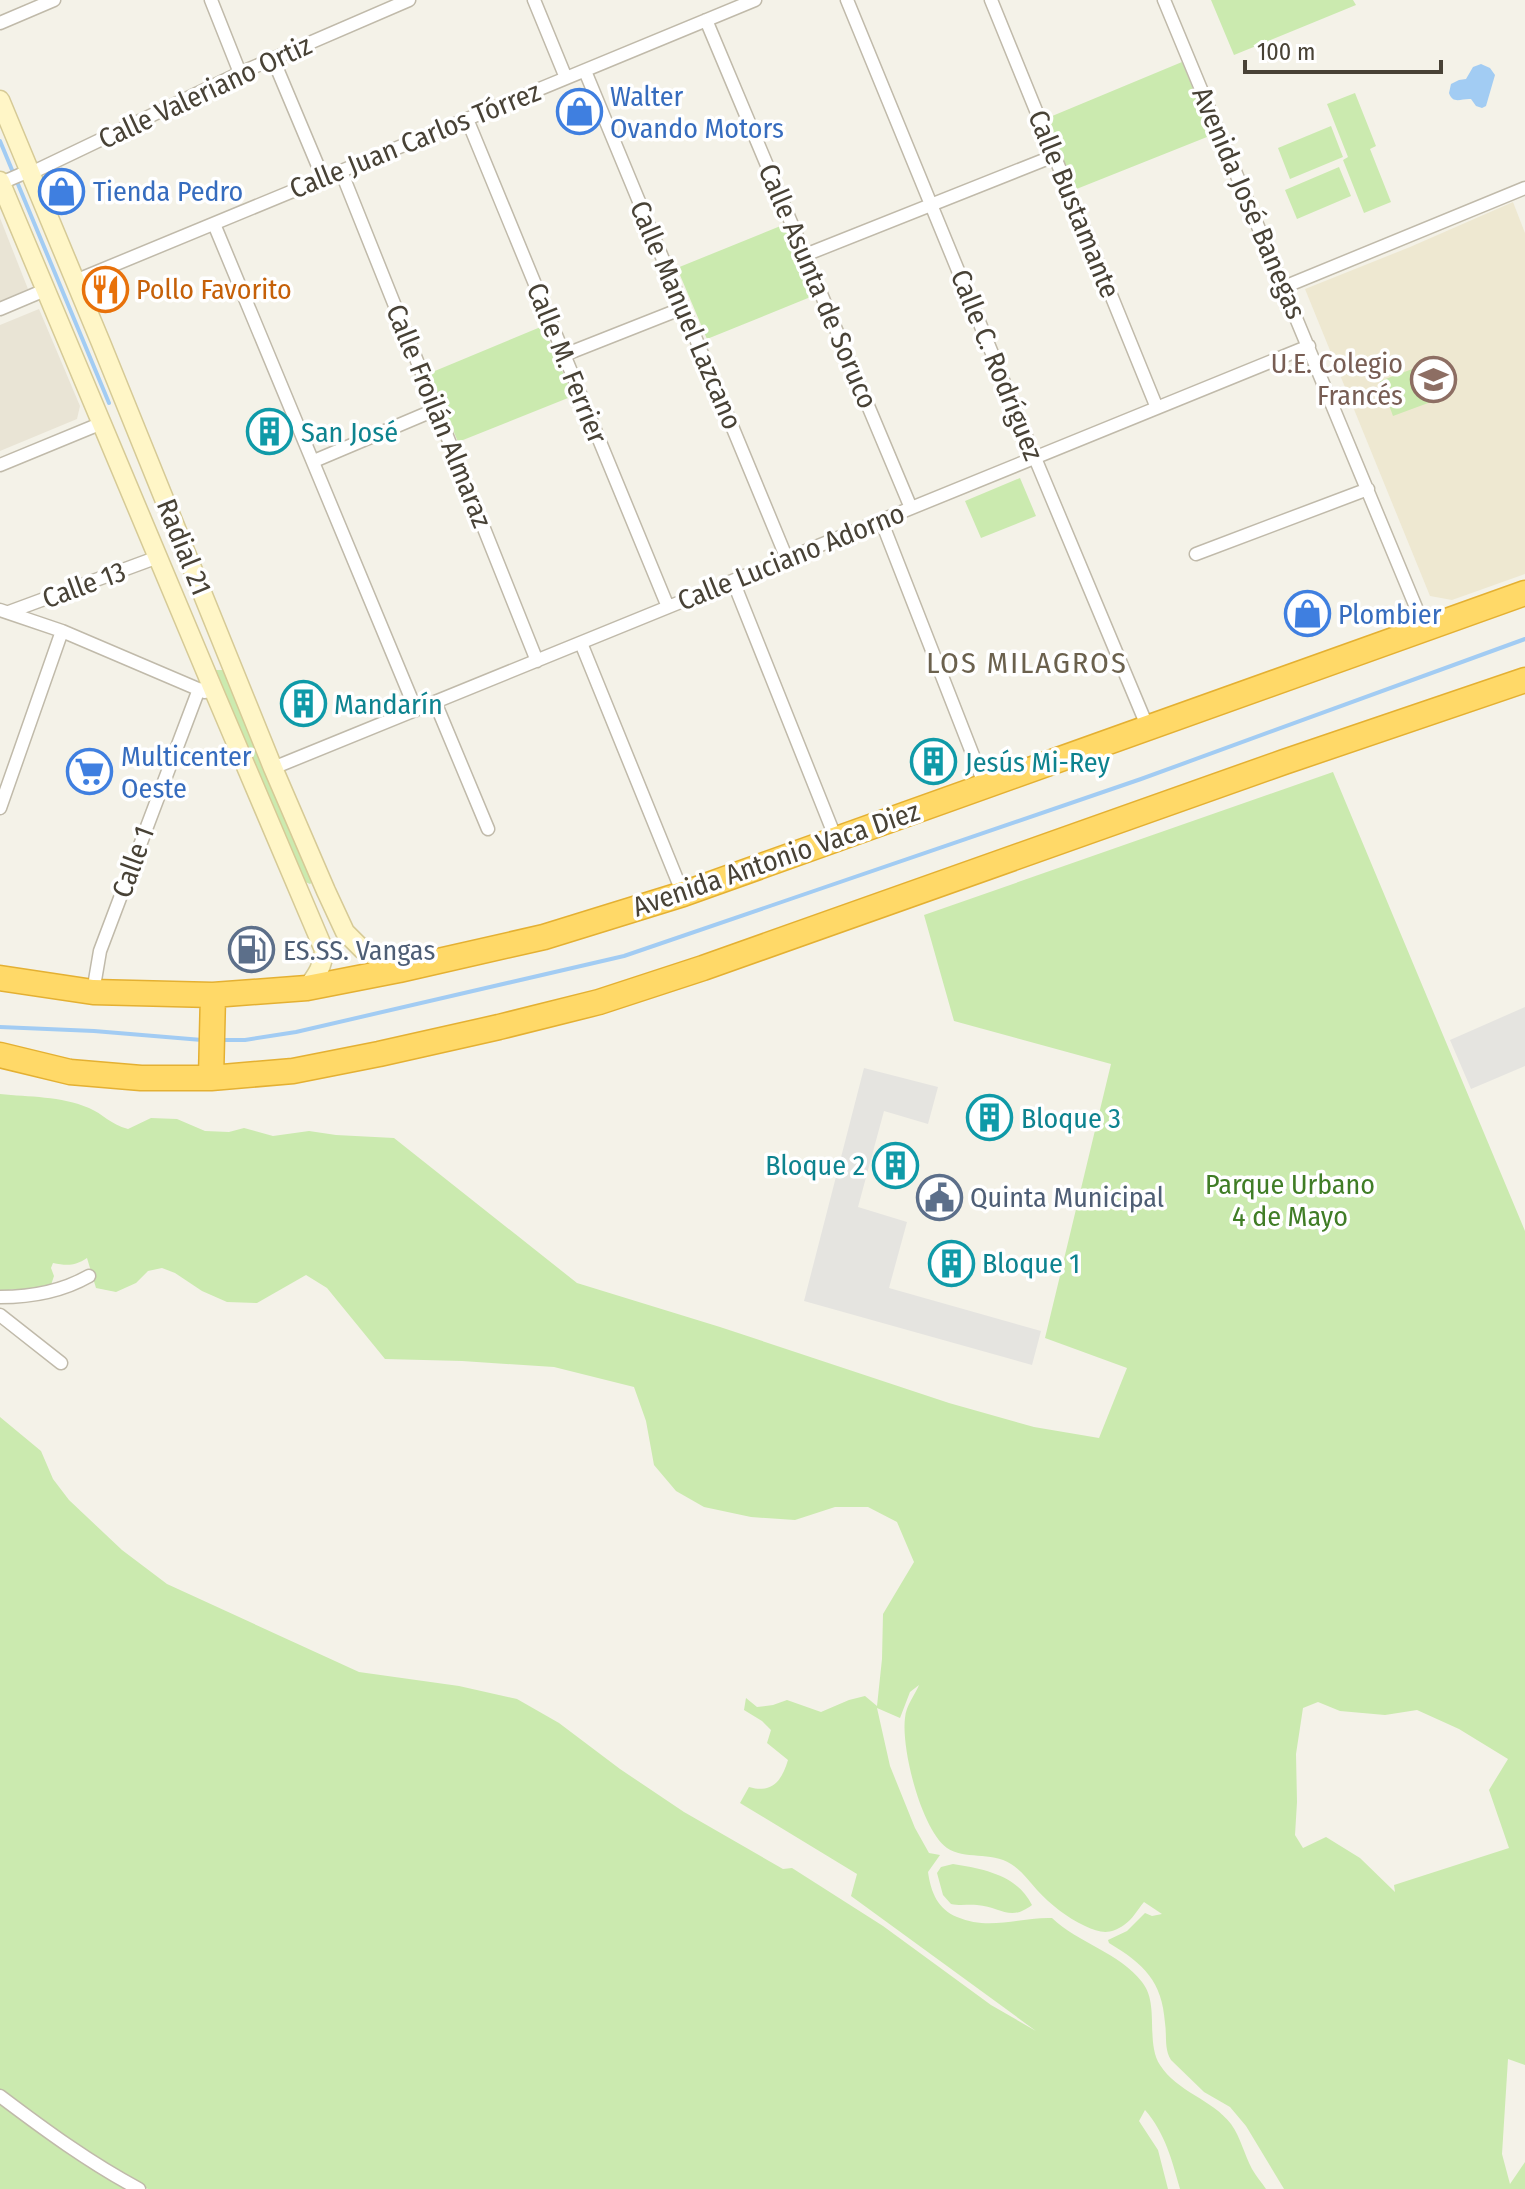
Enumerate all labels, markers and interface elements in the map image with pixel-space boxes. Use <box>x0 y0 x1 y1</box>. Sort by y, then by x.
scale bar <box>1245 24 1441 74</box>
street label: Calle Valeriano Ortiz <box>93 28 317 156</box>
text: 100 m <box>1257 38 1315 66</box>
street label: Calle Juan Carlos Tórrez <box>285 75 545 205</box>
place label: Walter Ovando Motors <box>610 80 784 145</box>
street label: Avenida José Banegas <box>1185 82 1313 324</box>
shop icon: Walter Ovando Motors <box>555 88 603 136</box>
street label: Calle Bustamante <box>1021 105 1127 303</box>
street label: Calle Asunta de Soruco <box>752 159 884 413</box>
shop icon: Tienda Pedro <box>38 167 86 215</box>
place label: Tienda Pedro <box>93 175 243 208</box>
street label: Calle Manuel Lazcano <box>623 196 749 434</box>
restaurant icon: Pollo Favorito <box>81 265 129 313</box>
street label: Calle C. Rodríguez <box>944 265 1050 465</box>
place label: Pollo Favorito <box>136 273 292 306</box>
street label: Calle M. Ferrier <box>520 278 614 448</box>
street label: Calle Froilán Almaraz <box>379 300 499 532</box>
place label: U.E. Colegio Francés <box>1271 347 1403 412</box>
school or university icon: U.E. Colegio Francés <box>1410 355 1458 403</box>
building icon: San José <box>246 408 294 456</box>
place label: San José <box>301 416 398 449</box>
street label: Radial 21 <box>150 494 218 600</box>
street label: Calle Luciano Adorno <box>673 496 909 618</box>
street label: Calle 13 <box>38 555 130 615</box>
shop icon: Plombier <box>1283 590 1331 638</box>
place label: Plombier <box>1338 598 1442 631</box>
district label: LOS MILAGROS <box>926 645 1128 681</box>
building icon: Mandarín <box>279 680 327 728</box>
place label: Mandarín <box>334 688 443 721</box>
building icon: Jesús Mi-Rey <box>910 738 958 786</box>
place label: Multicenter Oeste <box>121 740 252 805</box>
place label: Jesús Mi-Rey <box>965 746 1110 779</box>
supermarket icon: Multicenter Oeste <box>66 748 114 796</box>
street label: Avenida Antonio Vaca Diez <box>628 794 924 924</box>
street label: Calle 1 <box>105 822 161 902</box>
fuel station icon: ES.SS. Vangas <box>228 926 276 974</box>
place label: ES.SS. Vangas <box>283 934 435 967</box>
building icon: Bloque 3 <box>966 1094 1014 1142</box>
place label: Bloque 3 <box>1021 1102 1121 1135</box>
building icon: Bloque 2 <box>872 1141 920 1189</box>
place label: Bloque 2 <box>765 1149 865 1182</box>
park label: Parque Urbano 4 de Mayo <box>1205 1168 1375 1233</box>
public building icon: Quinta Municipal <box>915 1173 963 1221</box>
place label: Quinta Municipal <box>970 1181 1164 1214</box>
building icon: Bloque 1 <box>927 1239 975 1287</box>
place label: Bloque 1 <box>982 1247 1080 1280</box>

